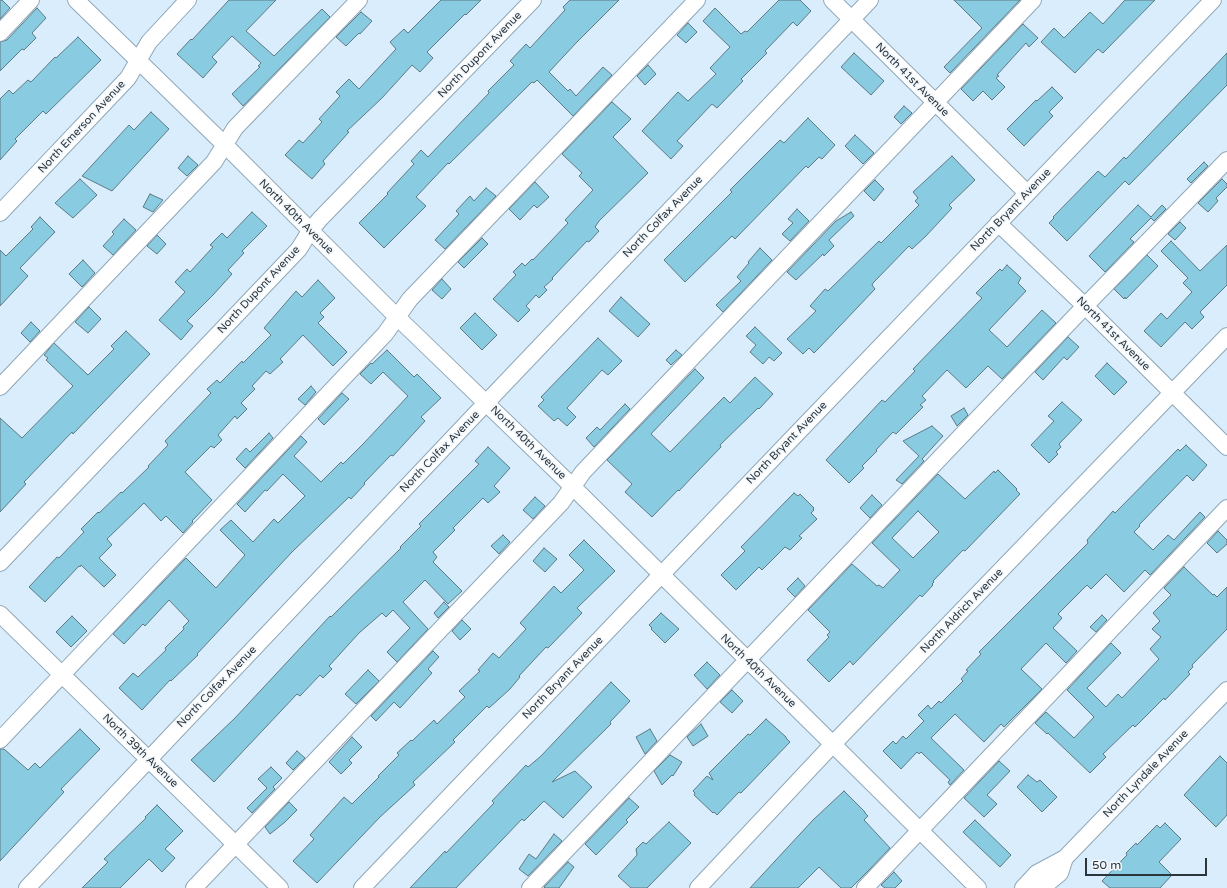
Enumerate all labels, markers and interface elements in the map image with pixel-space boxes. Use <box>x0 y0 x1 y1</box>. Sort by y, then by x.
street label: North Dupont Avenue <box>435 9 525 101</box>
street label: North 41st Avenue <box>872 40 952 120</box>
street label: North Emerson Avenue <box>36 78 128 176</box>
street label: North Bryant Avenue <box>968 166 1054 254</box>
street label: North Colfax Avenue <box>621 173 705 261</box>
street label: North 40th Avenue <box>256 177 336 257</box>
street label: North Dupont Avenue <box>215 244 303 336</box>
street label: North 41st Avenue <box>1073 294 1153 374</box>
street label: North Bryant Avenue <box>744 399 830 487</box>
street label: North 40th Avenue <box>487 403 569 483</box>
street label: North Colfax Avenue <box>398 408 482 496</box>
street label: North Aldrich Avenue <box>918 566 1006 656</box>
street label: North 40th Avenue <box>717 631 799 711</box>
street label: North Bryant Avenue <box>520 634 606 722</box>
street label: North Colfax Avenue <box>175 643 259 731</box>
street label: North 39th Avenue <box>99 711 181 791</box>
street label: North Lyndale Avenue <box>1101 727 1191 821</box>
scale bar <box>1087 850 1209 876</box>
text: 50 m <box>1092 858 1121 872</box>

